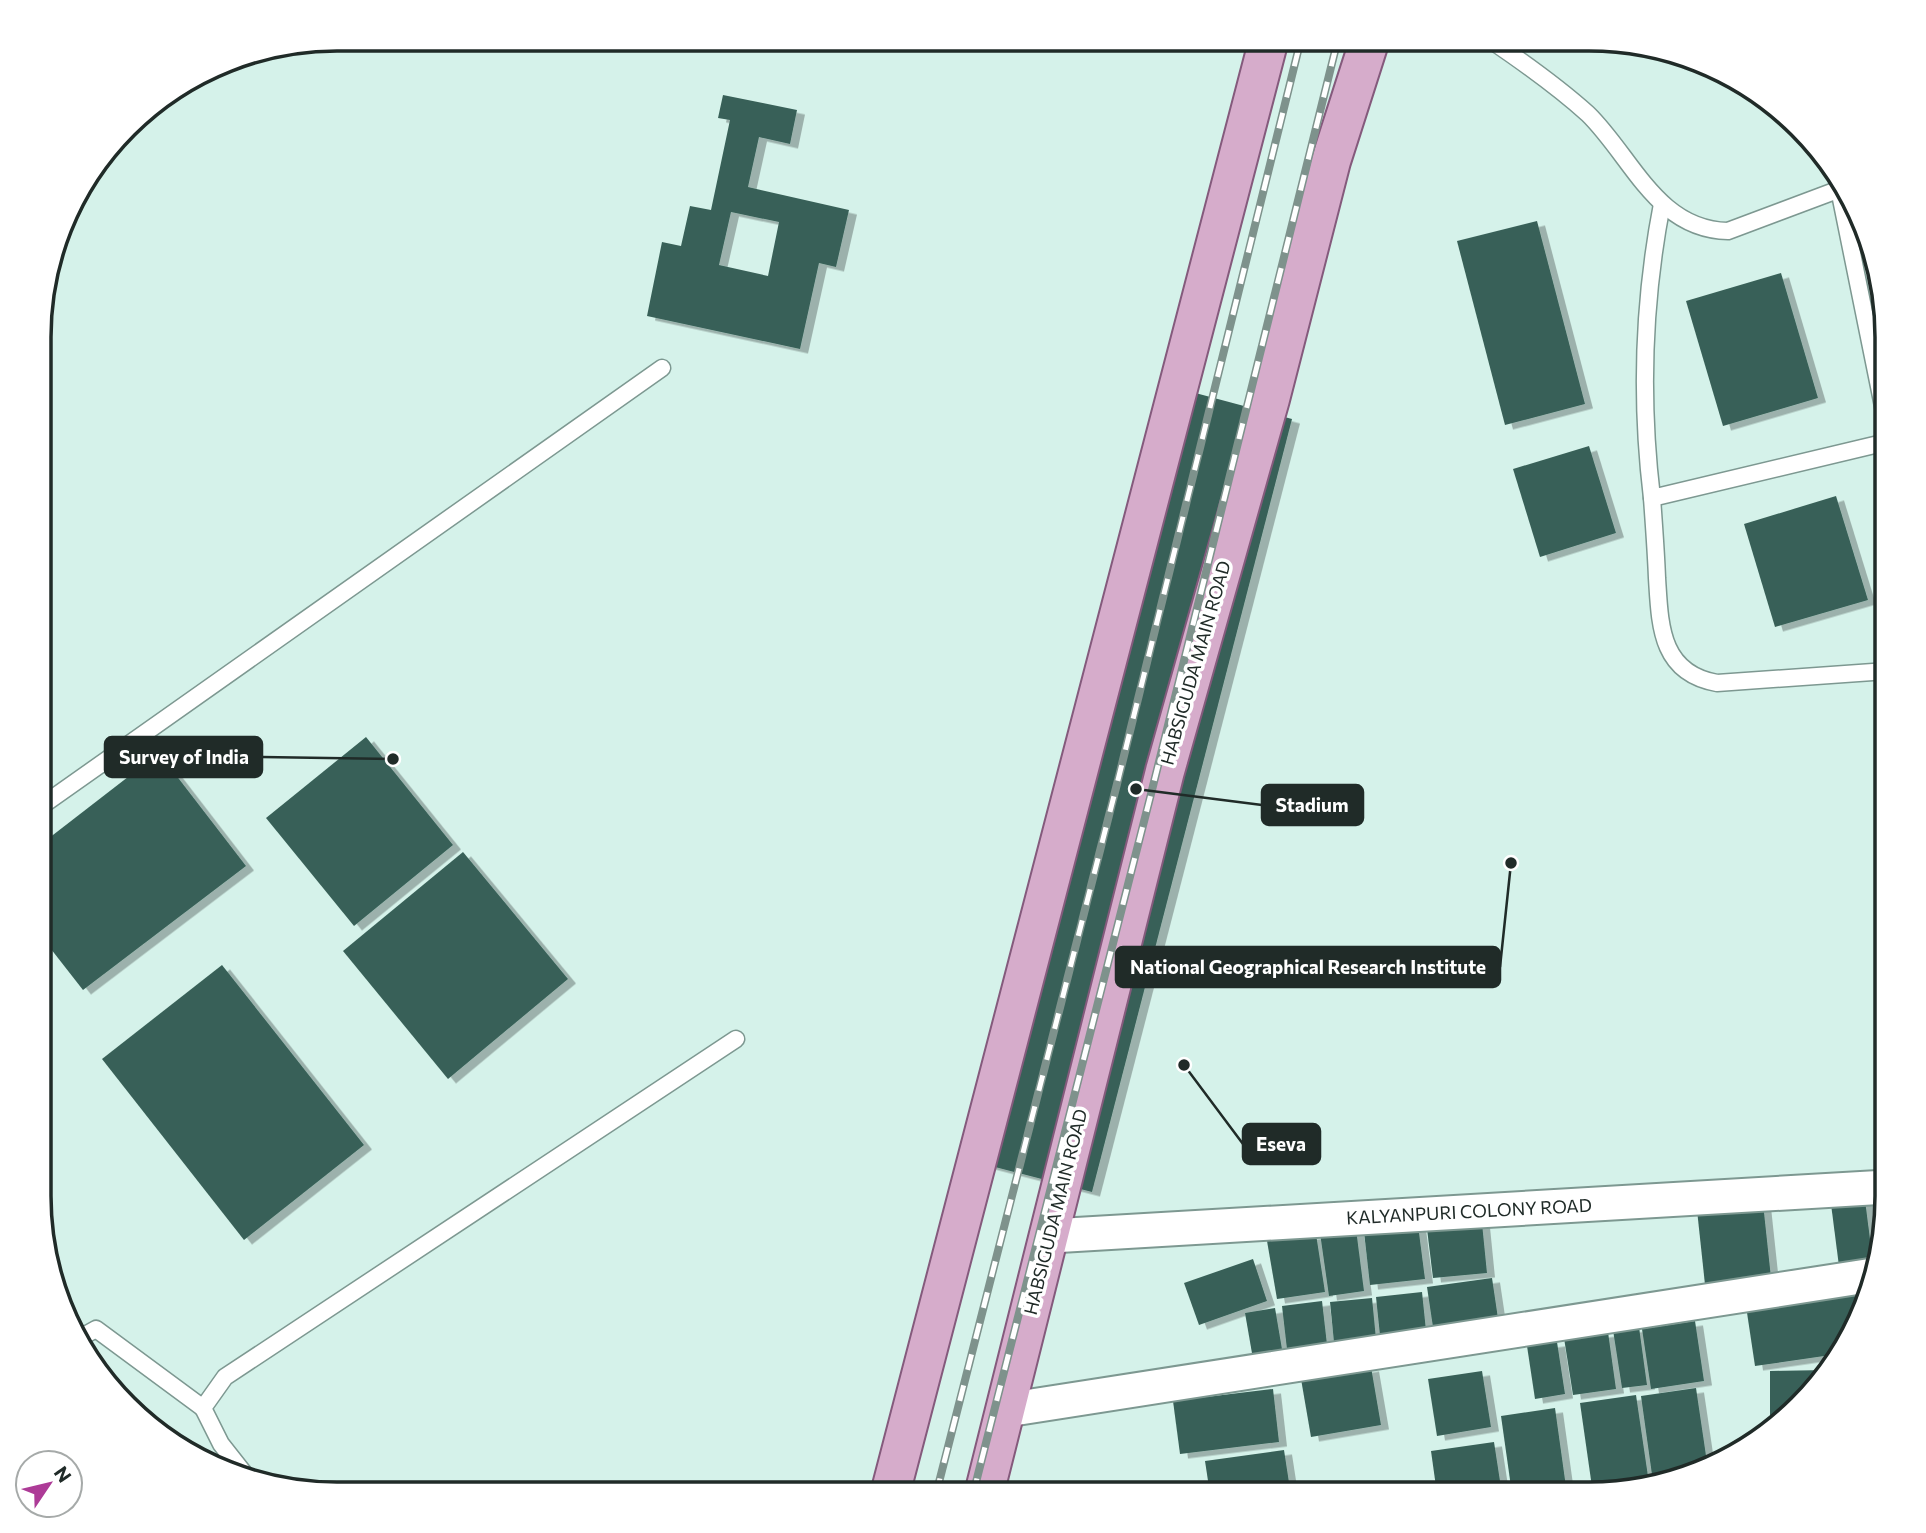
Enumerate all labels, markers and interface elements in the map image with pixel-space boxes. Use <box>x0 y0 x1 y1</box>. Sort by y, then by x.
street label: HABSIGUDA MAIN ROAD <box>1155 558 1235 767</box>
callout: Survey of India <box>105 737 262 777</box>
text: Survey of India <box>119 745 249 768</box>
callout: Stadium <box>1262 785 1363 825</box>
text: Stadium <box>1275 793 1349 816</box>
callout: National Geographical Research Institute <box>1116 947 1500 987</box>
text: National Geographical Research Institute <box>1130 955 1486 978</box>
street label: HABSIGUDA MAIN ROAD <box>1019 1107 1091 1317</box>
callout: Eseva <box>1243 1124 1320 1164</box>
text: Eseva <box>1256 1132 1306 1155</box>
street label: KALYANPURI COLONY ROAD <box>1346 1194 1592 1228</box>
north arrow <box>14 1449 84 1519</box>
text: N <box>50 1462 77 1486</box>

